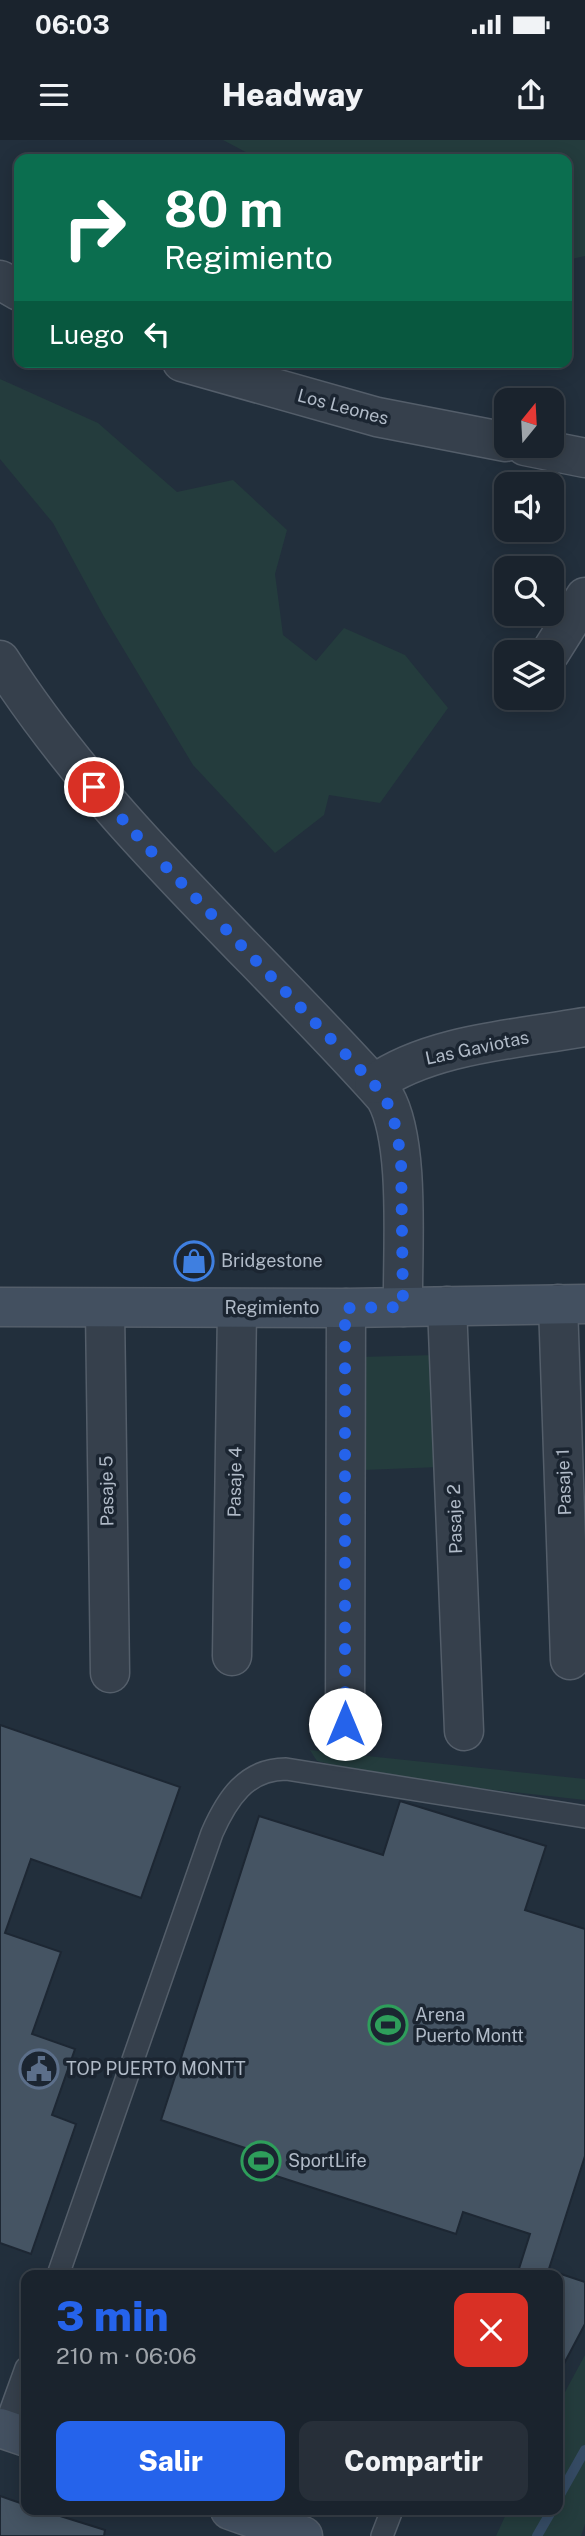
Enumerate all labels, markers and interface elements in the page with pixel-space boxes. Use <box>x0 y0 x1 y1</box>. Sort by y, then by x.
text: 06:03 <box>35 9 110 40</box>
icon: menu <box>35 76 73 114</box>
text: Headway <box>222 76 363 113</box>
icon: share <box>512 76 550 114</box>
text: 80 m <box>164 180 283 238</box>
icon: right <box>49 182 140 273</box>
text: Regimiento <box>164 239 333 276</box>
icon: left <box>138 315 176 353</box>
text: Luego <box>49 319 124 350</box>
street label: Los Leones <box>295 384 391 429</box>
north arrow <box>494 388 564 458</box>
map controls <box>494 388 564 710</box>
button: sound <box>494 472 564 542</box>
button: search <box>494 556 564 626</box>
button: layers <box>494 640 564 710</box>
pin <box>64 757 124 817</box>
icon: arrive <box>75 768 113 806</box>
street label: Las Gaviotas <box>423 1026 531 1069</box>
shop icon: Bridgestone <box>173 1240 215 1282</box>
place label: Bridgestone <box>221 1250 323 1271</box>
street label: Regimiento <box>225 1297 319 1318</box>
street label: Pasaje 4 <box>223 1446 246 1518</box>
street label: Pasaje 1 <box>552 1448 575 1516</box>
street label: Pasaje 5 <box>95 1455 118 1527</box>
street label: Pasaje 2 <box>443 1484 466 1554</box>
position arrow <box>308 1687 382 1761</box>
sports icon: Arena Puerto Montt <box>367 2004 409 2046</box>
place label: Arena Puerto Montt <box>415 2004 524 2046</box>
public building icon: TOP PUERTO MONTT <box>18 2048 60 2090</box>
place label: TOP PUERTO MONTT <box>66 2058 246 2079</box>
sports icon: SportLife <box>240 2140 282 2182</box>
place label: SportLife <box>288 2150 367 2171</box>
text: 3 min <box>56 2291 169 2340</box>
button: close <box>454 2293 528 2367</box>
text: 210 m · 06:06 <box>56 2342 197 2369</box>
button: Salir <box>56 2421 285 2501</box>
button: Compartir <box>299 2421 528 2501</box>

